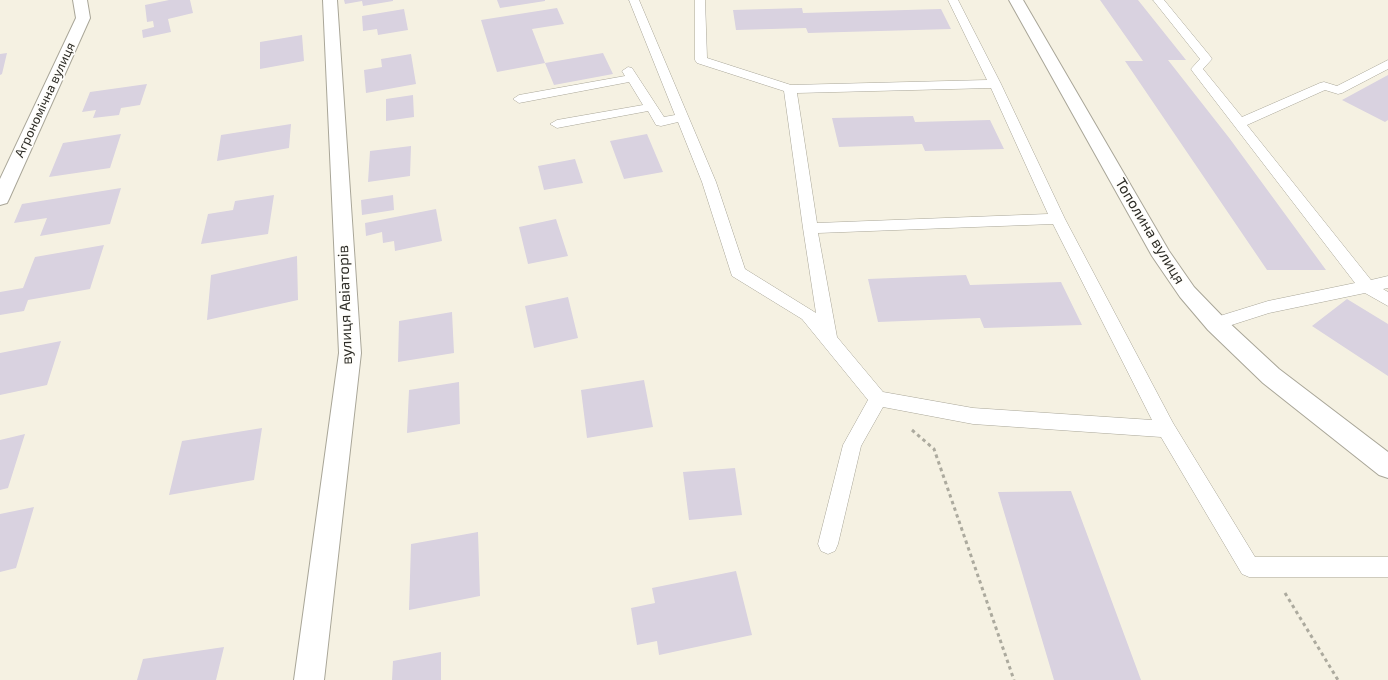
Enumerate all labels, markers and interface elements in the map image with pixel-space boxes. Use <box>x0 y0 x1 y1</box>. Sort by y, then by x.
street label: Агрономічна вулиця <box>12 40 78 160</box>
street label: Тополина вулиця <box>1111 175 1189 287</box>
street label: вулиця Авіаторів <box>334 245 356 365</box>

